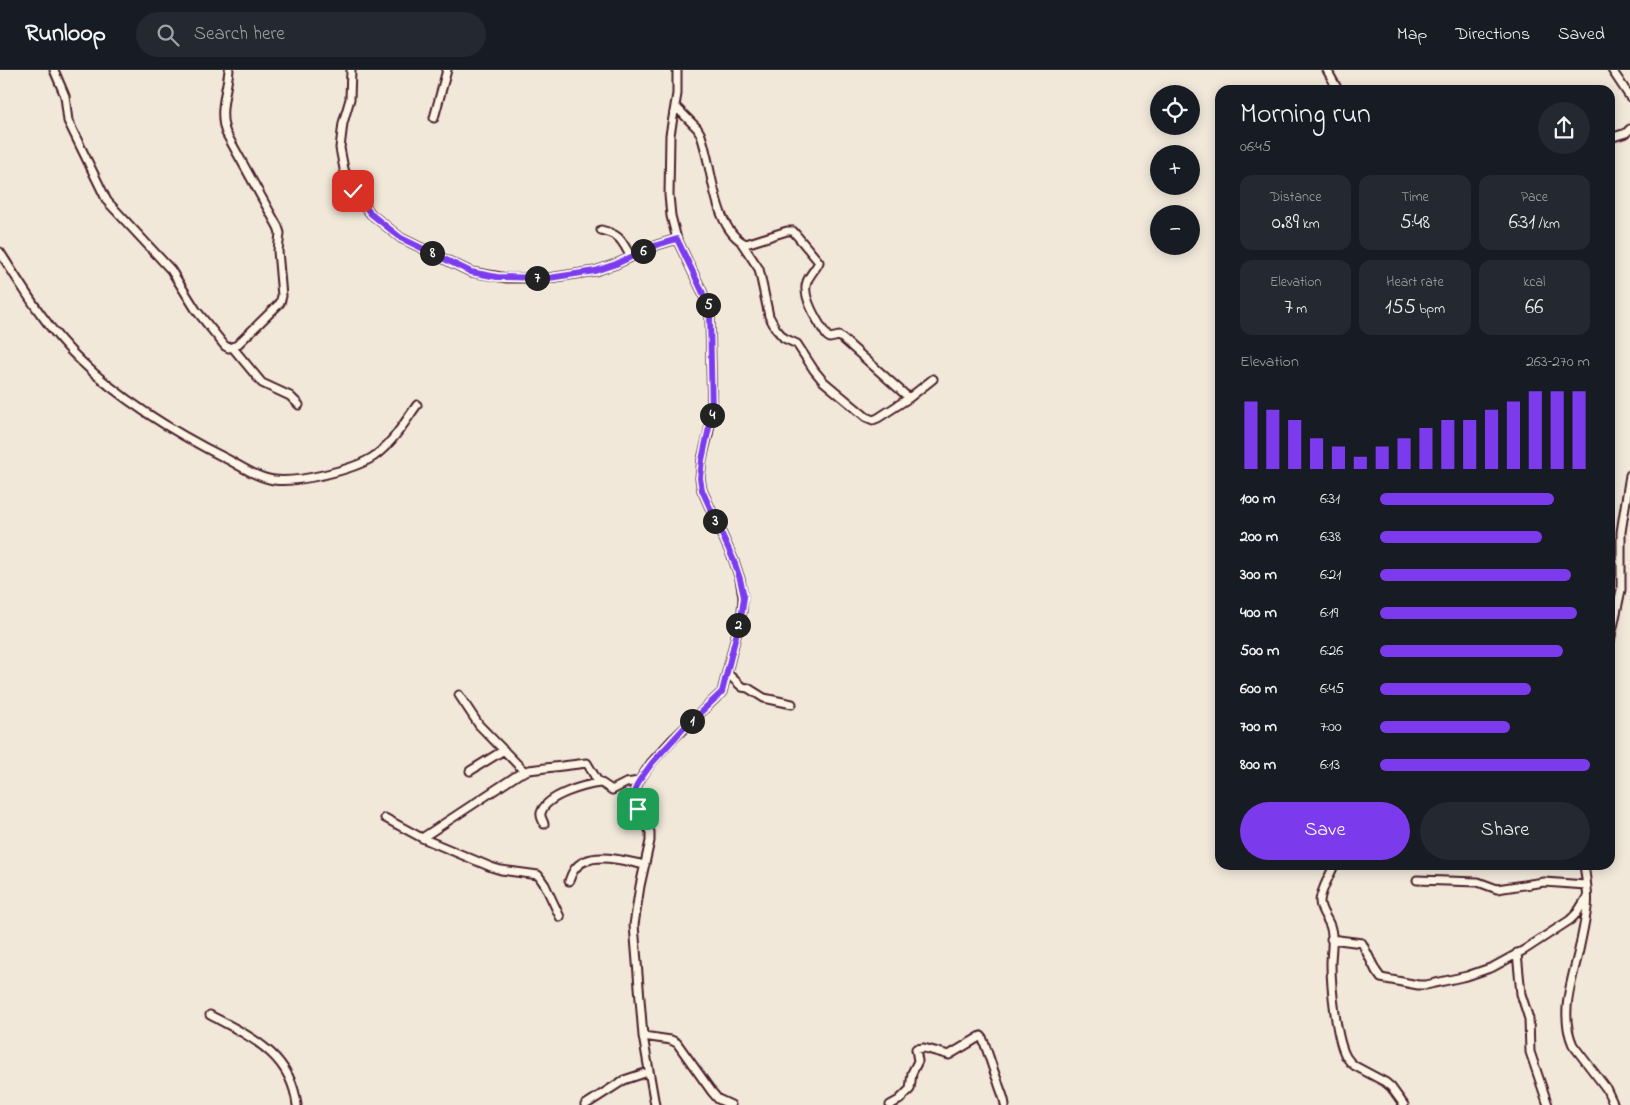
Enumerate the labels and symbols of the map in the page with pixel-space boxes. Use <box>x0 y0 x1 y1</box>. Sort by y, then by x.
pin <box>332 170 374 212</box>
pin: 6 <box>630 238 656 264</box>
pin: 8 <box>420 240 444 266</box>
pin: 7 <box>524 266 550 290</box>
pin: 5 <box>696 292 720 318</box>
pin: 4 <box>700 402 724 428</box>
pin: 3 <box>702 508 728 534</box>
pin: 2 <box>726 612 750 638</box>
pin: 1 <box>680 708 704 734</box>
pin <box>617 788 659 830</box>

